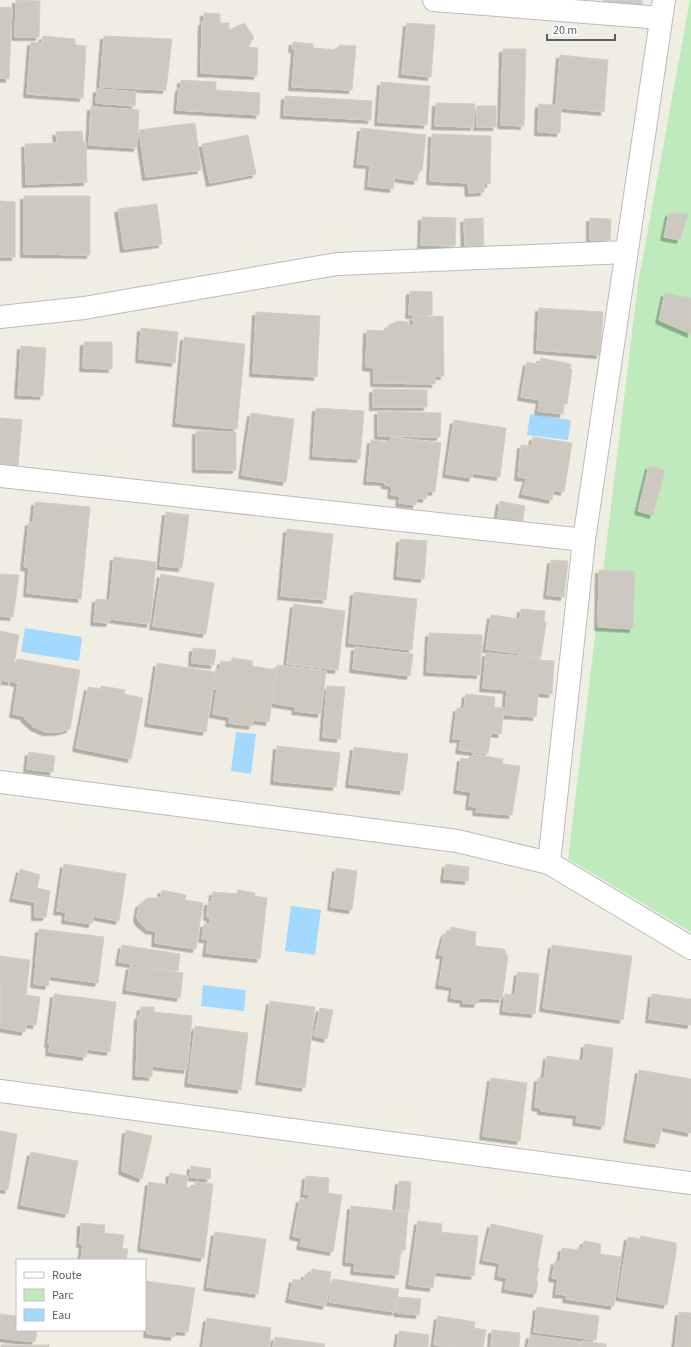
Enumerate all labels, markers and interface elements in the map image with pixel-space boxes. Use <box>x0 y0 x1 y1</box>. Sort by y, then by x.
scale bar <box>547 16 615 42</box>
text: 20 m <box>553 22 577 39</box>
legend <box>16 1259 146 1331</box>
text: Route <box>52 1267 82 1284</box>
text: Parc <box>52 1287 74 1304</box>
text: Eau <box>52 1307 71 1324</box>

